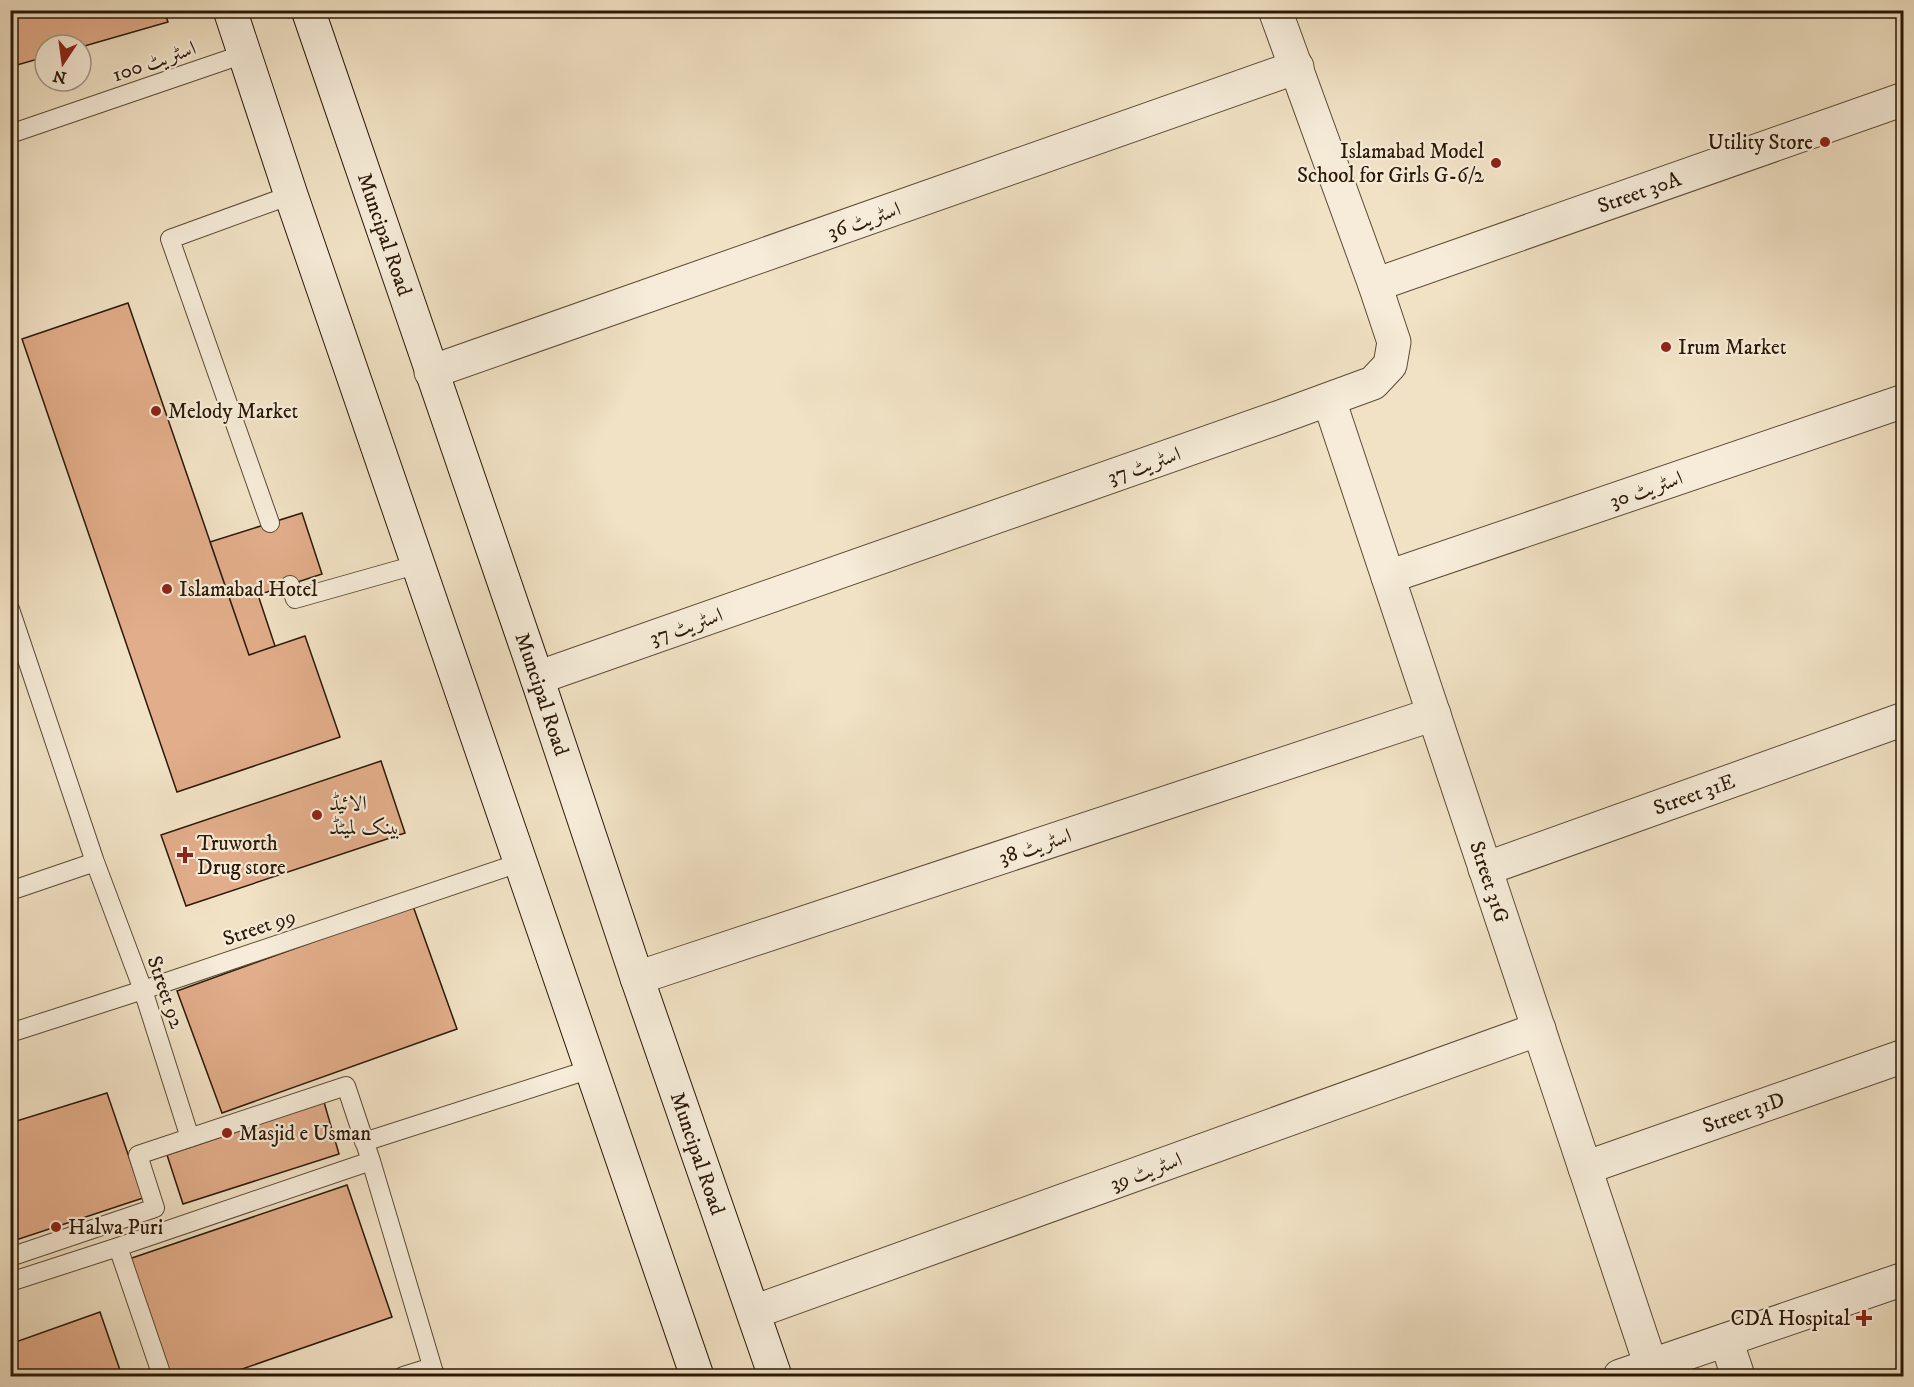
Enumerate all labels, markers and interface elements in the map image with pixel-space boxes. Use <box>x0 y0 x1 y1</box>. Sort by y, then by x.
north arrow <box>33 33 93 93</box>
street label: اسٹریٹ 100 <box>109 36 200 88</box>
text: N <box>51 65 69 88</box>
place label: Utility Store <box>1708 130 1813 156</box>
marker: Utility Store <box>1818 135 1832 149</box>
place label: Islamabad Model School for Girls G-6/2 <box>1297 139 1485 189</box>
marker: Islamabad Model School for Girls G-6/2 <box>1489 156 1503 170</box>
street label: Street 30A <box>1594 166 1685 220</box>
street label: Muncipal Road <box>351 170 417 300</box>
street label: اسٹریٹ 36 <box>824 196 904 246</box>
place label: Irum Market <box>1678 335 1787 361</box>
marker: Irum Market <box>1659 340 1673 354</box>
place label: Melody Market <box>168 399 299 425</box>
marker: Melody Market <box>149 404 163 418</box>
street label: اسٹریٹ 37 <box>1104 441 1184 491</box>
street label: اسٹریٹ 30 <box>1606 465 1686 515</box>
place label: Islamabad Hotel <box>179 577 318 603</box>
marker: Islamabad Hotel <box>160 582 174 596</box>
street label: اسٹریٹ 37 <box>646 602 726 652</box>
street label: Muncipal Road <box>508 629 574 760</box>
street label: Street 31E <box>1650 769 1739 822</box>
place label: الائیڈ بینک لمیٹڈ <box>329 791 400 841</box>
marker: الائیڈ بینک لمیٹڈ <box>310 808 324 822</box>
street label: اسٹریٹ 38 <box>996 823 1075 871</box>
place label: Truworth Drug store <box>197 831 286 881</box>
street label: Street 31G <box>1463 838 1514 927</box>
marker: Truworth Drug store <box>178 848 192 862</box>
street label: Street 99 <box>220 903 299 952</box>
street label: Street 92 <box>141 953 190 1033</box>
street label: Street 31D <box>1699 1087 1788 1140</box>
street label: Muncipal Road <box>664 1089 730 1219</box>
place label: Masjid e Usman <box>239 1121 371 1147</box>
marker: Masjid e Usman <box>220 1126 234 1140</box>
street label: اسٹریٹ 39 <box>1107 1147 1186 1197</box>
place label: Halwa Puri <box>68 1215 163 1241</box>
marker: Halwa Puri <box>49 1220 63 1234</box>
place label: CDA Hospital <box>1730 1306 1851 1332</box>
marker: CDA Hospital <box>1855 1309 1873 1327</box>

